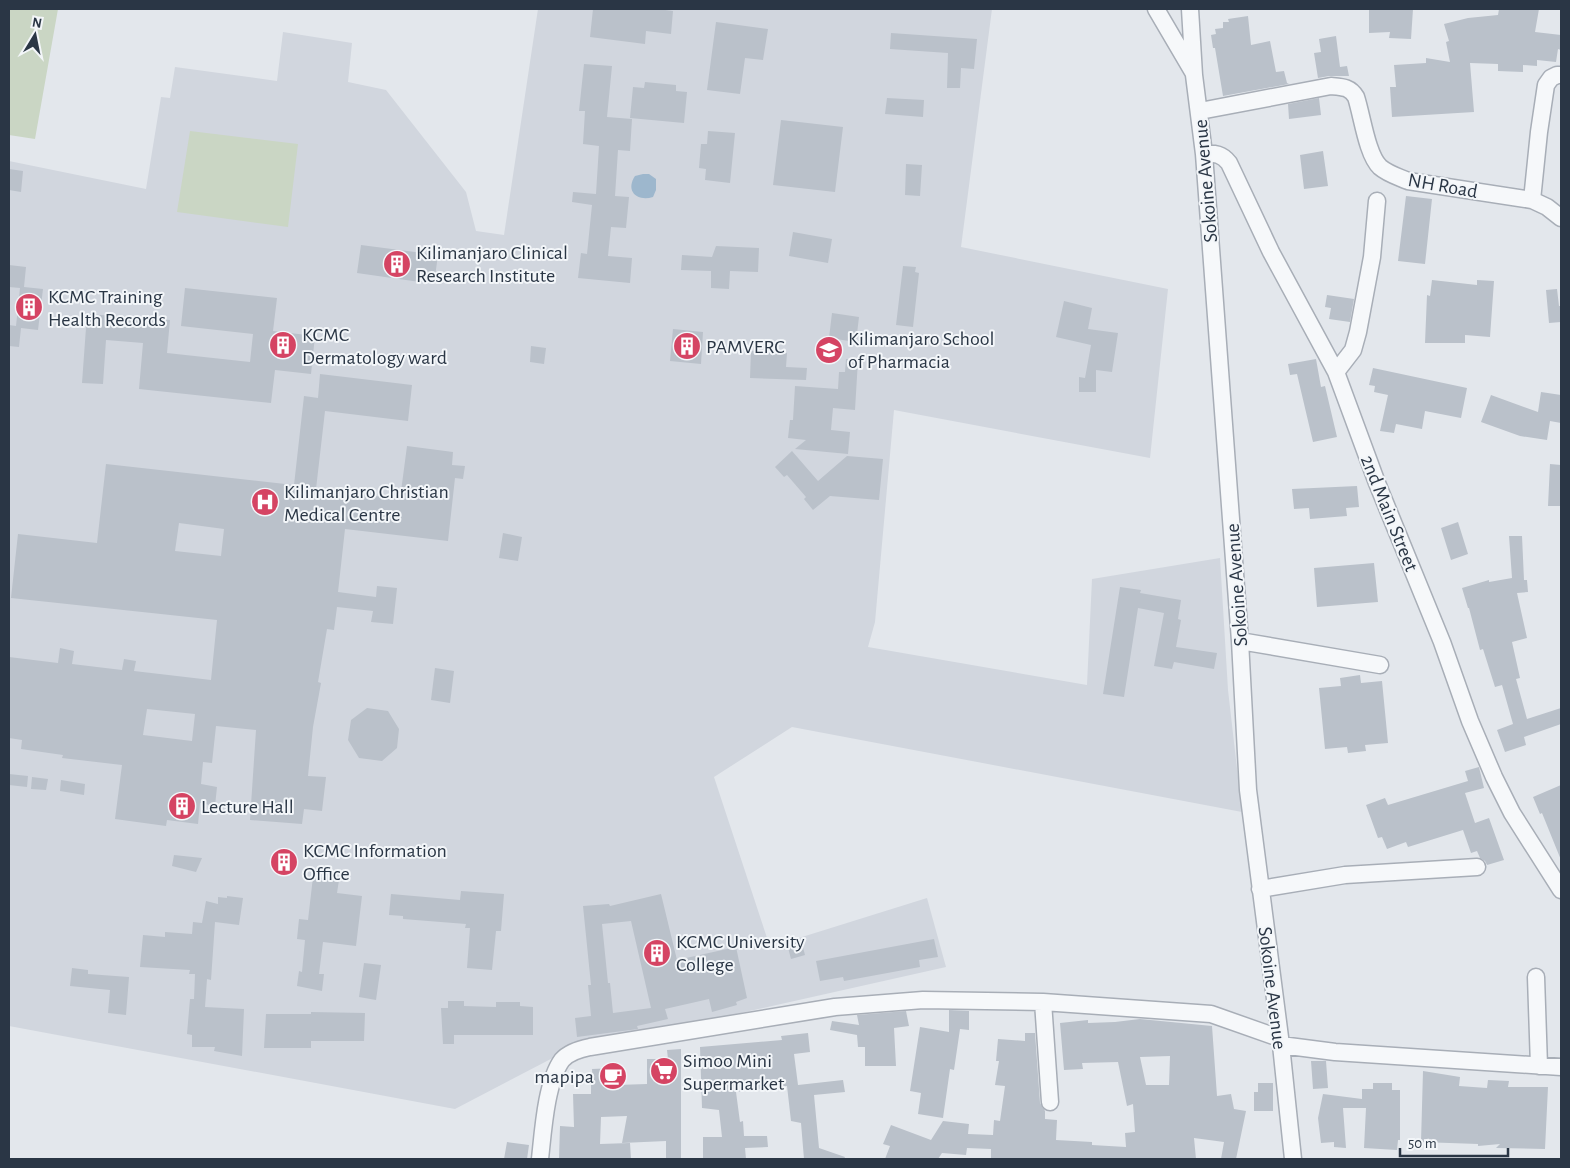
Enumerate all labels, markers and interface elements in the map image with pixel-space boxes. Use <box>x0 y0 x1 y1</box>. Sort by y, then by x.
north arrow <box>10 10 60 60</box>
text: N <box>31 15 43 31</box>
street label: Sokoine Avenue <box>1191 119 1221 243</box>
street label: NH Road <box>1406 170 1479 202</box>
place label: Kilimanjaro Clinical Research Institute <box>416 243 568 286</box>
building icon: Kilimanjaro Clinical Research Institute <box>382 249 412 279</box>
place label: KCMC Training Health Records <box>48 287 166 330</box>
building icon: KCMC Training Health Records <box>14 292 44 322</box>
place label: KCMC Dermatology ward <box>302 325 447 368</box>
place label: Kilimanjaro School of Pharmacia <box>848 329 995 372</box>
building icon: KCMC Dermatology ward <box>268 330 298 360</box>
building icon: PAMVERC <box>672 331 702 361</box>
school or university icon: Kilimanjaro School of Pharmacia <box>814 335 844 365</box>
place label: PAMVERC <box>706 337 785 357</box>
street label: 2nd Main Street <box>1357 452 1422 575</box>
place label: Kilimanjaro Christian Medical Centre <box>284 482 449 525</box>
hospital icon: Kilimanjaro Christian Medical Centre <box>250 487 280 517</box>
street label: Sokoine Avenue <box>1223 523 1251 647</box>
building icon: Lecture Hall <box>167 791 197 821</box>
place label: Lecture Hall <box>201 797 294 817</box>
place label: KCMC Information Office <box>303 841 447 884</box>
building icon: KCMC Information Office <box>269 847 299 877</box>
street label: Sokoine Avenue <box>1255 926 1289 1051</box>
place label: KCMC University College <box>676 932 805 975</box>
building icon: KCMC University College <box>642 938 672 968</box>
place label: Simoo Mini Supermarket <box>683 1051 785 1094</box>
supermarket icon: Simoo Mini Supermarket <box>649 1056 679 1086</box>
cafe icon: mapipa <box>598 1061 628 1091</box>
place label: mapipa <box>534 1067 594 1087</box>
scale bar <box>1400 1126 1508 1158</box>
text: 50 m <box>1408 1136 1437 1151</box>

